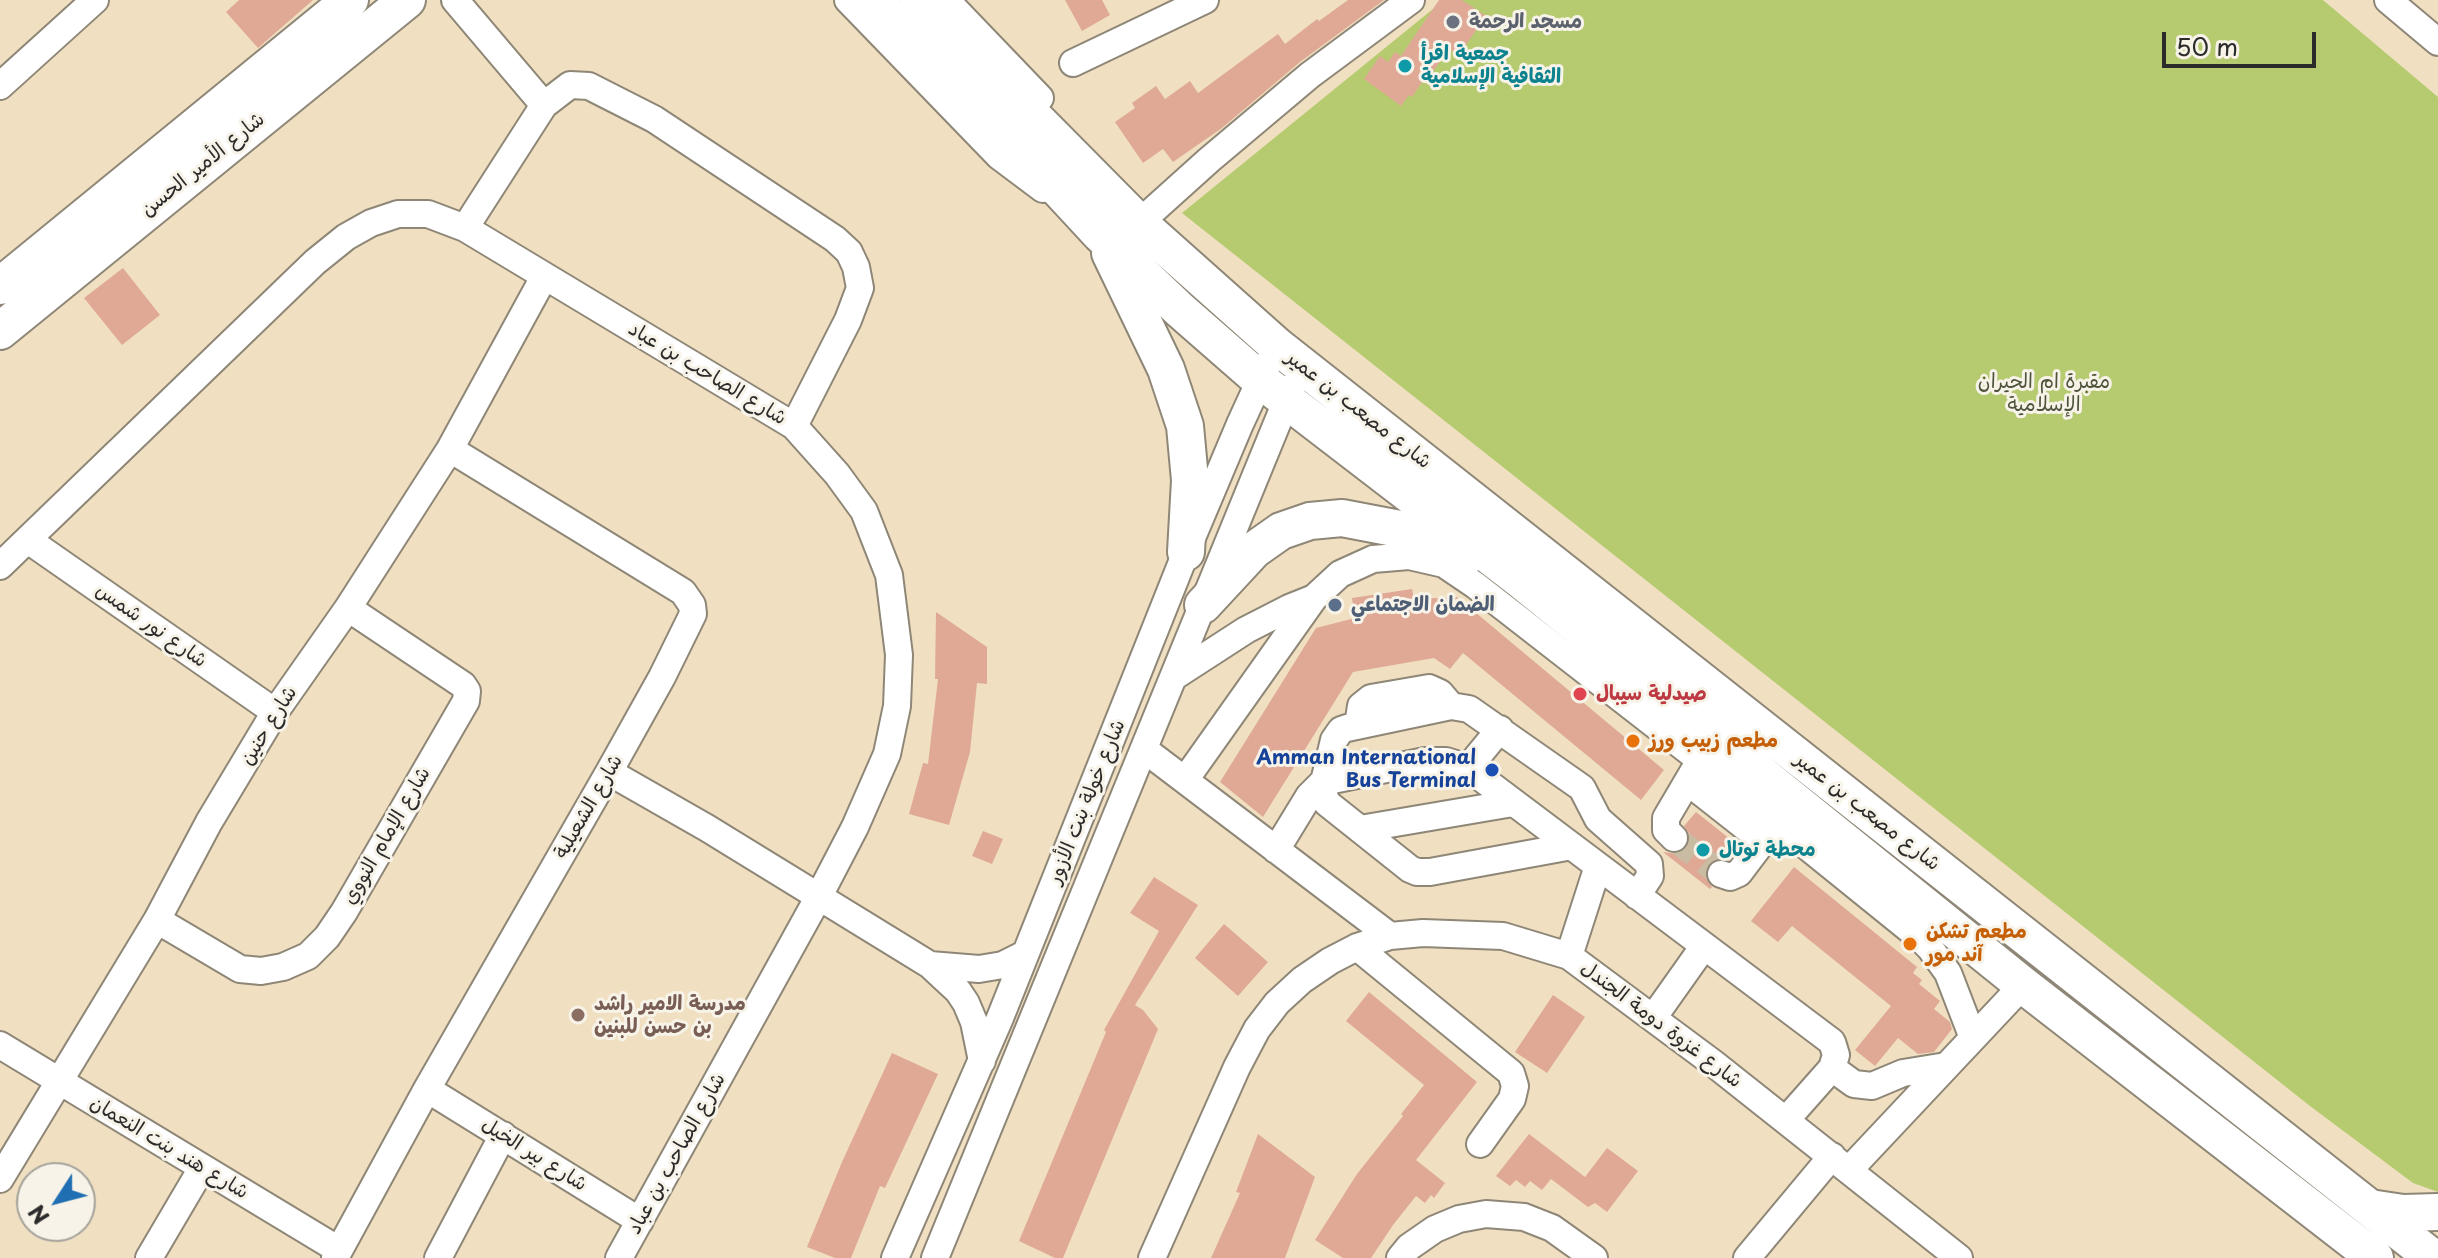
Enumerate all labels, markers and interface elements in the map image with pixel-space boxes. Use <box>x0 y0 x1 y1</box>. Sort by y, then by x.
place label: مسجد الرحمة <box>1469 10 1582 34</box>
marker: مسجد الرحمة <box>1444 13 1462 31</box>
scale bar <box>2166 16 2320 66</box>
text: 50 m <box>2176 28 2238 64</box>
place label: جمعية اقرأ الثقافية الإسلامية <box>1421 42 1561 89</box>
marker: جمعية اقرأ الثقافية الإسلامية <box>1396 57 1414 75</box>
street label: شارع الأمير الحسن <box>136 108 270 222</box>
street label: شارع الصاحب بن عباد <box>624 317 790 431</box>
street label: شارع مصعب بن عمير <box>1280 346 1436 474</box>
park label: مقبرة ام الحيران الإسلامية <box>1978 370 2110 417</box>
street label: شارع نور شمس <box>91 579 211 673</box>
place label: الضمان الاجتماعي <box>1351 593 1495 617</box>
marker: الضمان الاجتماعي <box>1326 596 1344 614</box>
street label: شارع حنين <box>235 682 303 770</box>
place label: صيدلية سيبال <box>1596 682 1707 706</box>
marker: صيدلية سيبال <box>1571 685 1589 703</box>
street label: شارع خولة بنت الأزور <box>1043 716 1131 888</box>
place label: مطعم زبيب ورز <box>1649 729 1778 753</box>
marker: مطعم زبيب ورز <box>1624 732 1642 750</box>
place label: Amman International Bus Terminal <box>1256 746 1476 793</box>
street label: شارع مصعب بن عمير <box>1789 748 1945 876</box>
street label: شارع الشعيلية <box>550 751 628 863</box>
marker: Amman International Bus Terminal <box>1483 761 1501 779</box>
street label: شارع الإمام النووي <box>338 763 436 909</box>
place label: محطة توتال <box>1719 838 1816 862</box>
marker: محطة توتال <box>1694 841 1712 859</box>
place label: مطعم تشكن آند مور <box>1926 920 2027 967</box>
marker: مطعم تشكن آند مور <box>1901 935 1919 953</box>
street label: شارع غزوة دومة الجندل <box>1576 957 1746 1093</box>
place label: مدرسة الامير راشد بن حسن للبنين <box>594 992 746 1039</box>
marker: مدرسة الامير راشد بن حسن للبنين <box>569 1006 587 1024</box>
street label: شارع الصاحب بن عباد <box>623 1069 731 1239</box>
street label: شارع هند بنت النعمان <box>85 1091 253 1205</box>
street label: شارع بير الخيل <box>477 1113 591 1197</box>
north arrow <box>16 1162 96 1242</box>
text: N <box>19 1198 56 1232</box>

